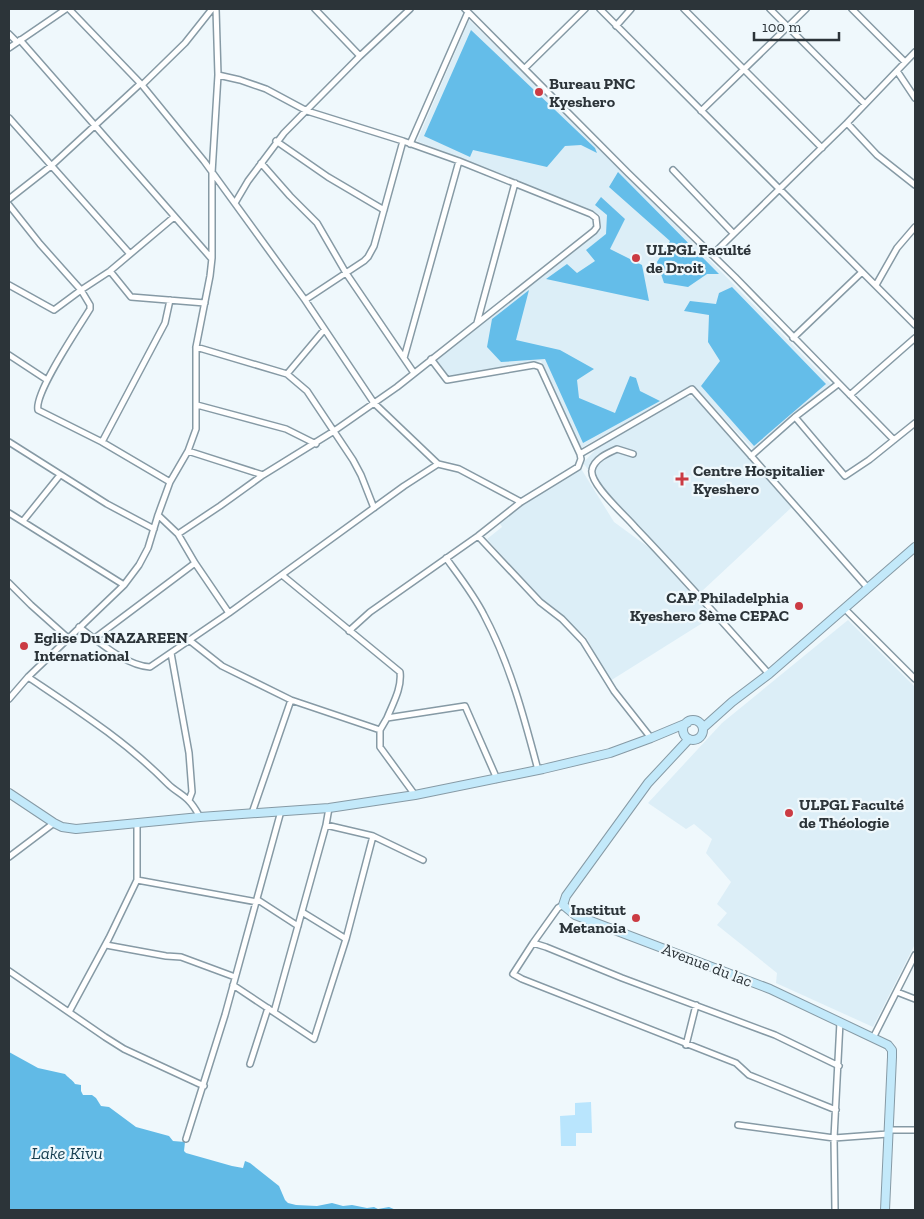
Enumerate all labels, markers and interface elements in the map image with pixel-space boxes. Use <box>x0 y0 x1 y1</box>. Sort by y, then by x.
scale bar <box>754 10 839 42</box>
text: 100 m <box>762 18 801 36</box>
place label: Bureau PNC Kyeshero <box>549 74 635 111</box>
marker: Bureau PNC Kyeshero <box>533 86 545 98</box>
place label: ULPGL Faculté de Droit <box>646 240 751 277</box>
marker: ULPGL Faculté de Droit <box>630 252 642 264</box>
place label: Centre Hospitalier Kyeshero <box>693 461 825 498</box>
marker: Centre Hospitalier Kyeshero <box>675 472 689 486</box>
place label: CAP Philadelphia Kyeshero 8ème CEPAC <box>630 588 789 625</box>
marker: CAP Philadelphia Kyeshero 8ème CEPAC <box>793 600 805 612</box>
place label: Eglise Du NAZAREEN International <box>34 628 188 665</box>
marker: Eglise Du NAZAREEN International <box>18 640 30 652</box>
place label: ULPGL Faculté de Théologie <box>799 795 904 832</box>
marker: ULPGL Faculté de Théologie <box>783 807 795 819</box>
place label: Institut Metanoia <box>559 900 627 937</box>
marker: Institut Metanoia <box>630 912 642 924</box>
street label: Avenue du lac <box>659 939 755 991</box>
water label: Lake Kivu <box>31 1142 103 1164</box>

